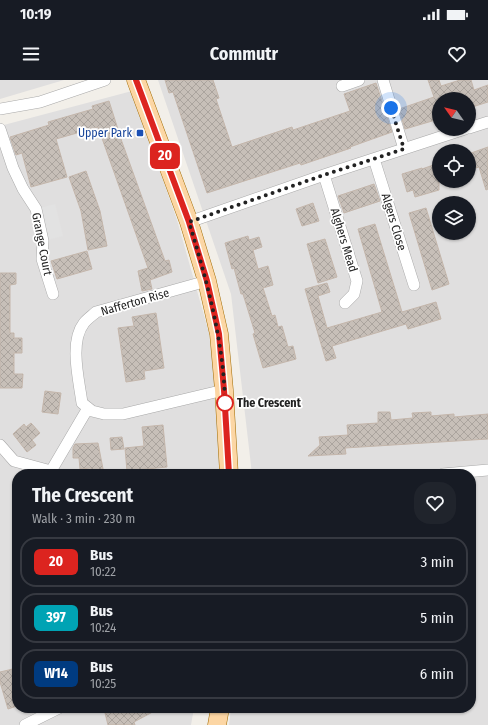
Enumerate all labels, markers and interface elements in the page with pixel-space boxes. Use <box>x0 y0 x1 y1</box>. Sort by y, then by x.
text: 10:19 <box>20 5 52 23</box>
icon: menu <box>20 43 42 65</box>
text: Commutr <box>210 43 278 65</box>
icon: heart <box>446 43 468 65</box>
north arrow <box>432 92 476 136</box>
map controls <box>432 92 476 240</box>
your location <box>381 98 401 118</box>
place label: Upper Park <box>78 126 132 140</box>
marker: Upper Park <box>135 128 145 138</box>
line badge: 20 <box>147 143 183 169</box>
button: locate <box>432 144 476 188</box>
text: 20 <box>158 147 172 164</box>
street label: Algers Close <box>379 192 409 252</box>
button: layers <box>432 196 476 240</box>
street label: Alghers Mead <box>328 206 360 274</box>
street label: Grange Court <box>29 211 55 277</box>
street label: Nafferton Rise <box>99 286 171 318</box>
marker: The Crescent <box>216 394 234 412</box>
place label: The Crescent <box>237 396 302 410</box>
button: heart <box>414 482 456 524</box>
text: The Crescent <box>32 484 133 507</box>
text: Walk · 3 min · 230 m <box>32 511 135 526</box>
text: Bus <box>90 546 113 564</box>
text: 20 <box>49 553 63 570</box>
text: 3 min <box>420 553 454 571</box>
text: 10:22 <box>90 564 116 579</box>
text: Bus <box>90 602 113 620</box>
text: 397 <box>46 609 66 626</box>
text: 5 min <box>420 609 454 627</box>
text: 10:24 <box>90 620 116 635</box>
text: Bus <box>90 658 113 676</box>
text: W14 <box>44 665 68 682</box>
text: 6 min <box>420 665 454 683</box>
text: 10:25 <box>90 676 116 691</box>

